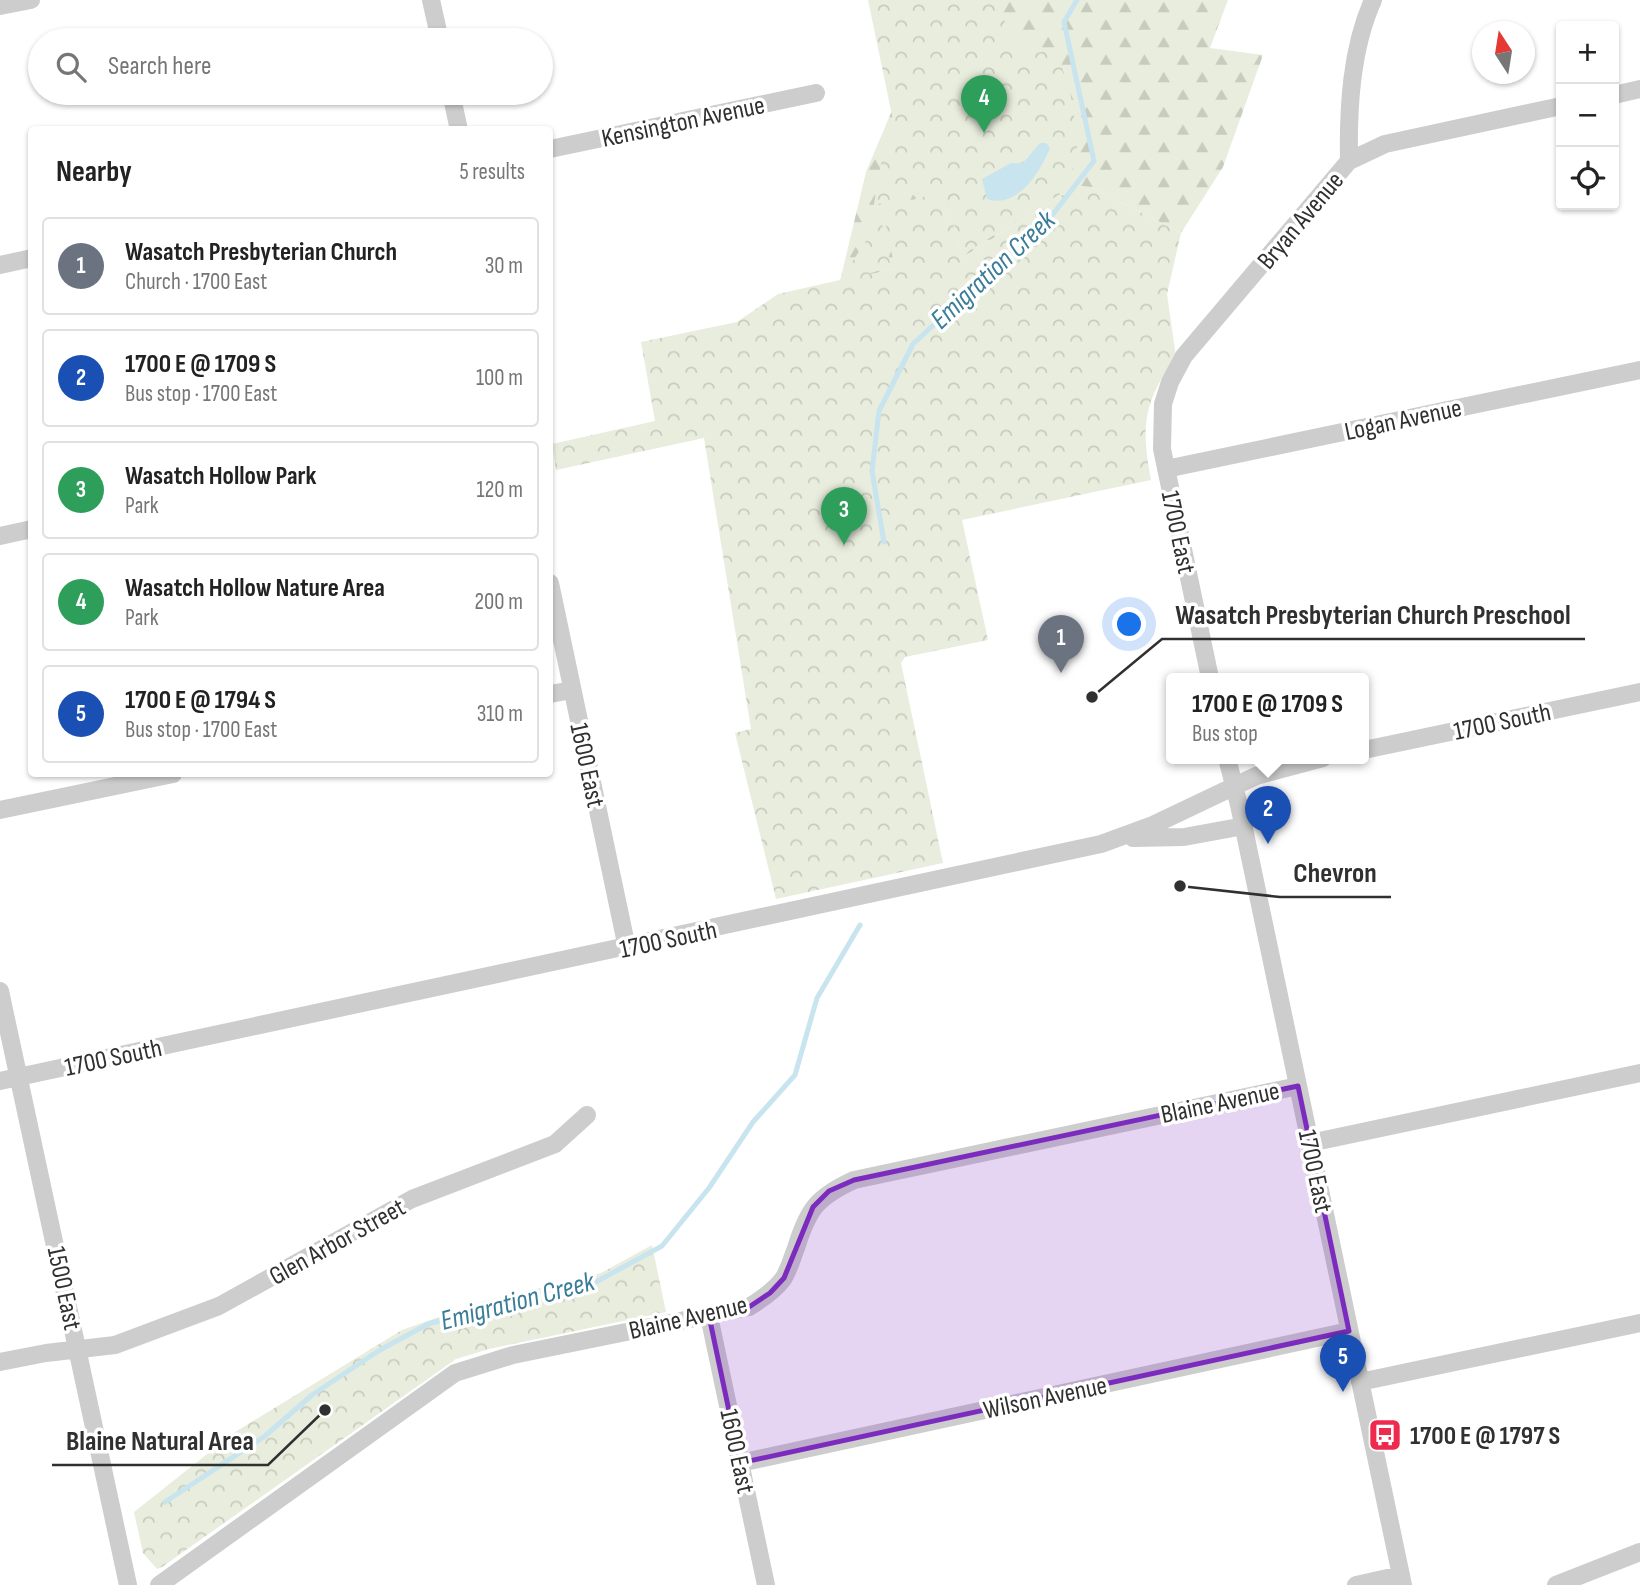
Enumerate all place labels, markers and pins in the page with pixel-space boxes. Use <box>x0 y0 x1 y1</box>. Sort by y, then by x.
pin: 4 <box>961 75 1007 133</box>
pin: 3 <box>821 487 867 545</box>
callout: Wasatch Presbyterian Church Preschool <box>1162 590 1585 639</box>
pin: 1 <box>1038 615 1084 673</box>
pin: 2 <box>1245 786 1291 844</box>
callout: Chevron <box>1280 848 1391 897</box>
pin: 5 <box>1320 1334 1366 1392</box>
callout: Blaine Natural Area <box>52 1416 268 1465</box>
bus stop icon: 1700 E @ 1797 S <box>1366 1416 1404 1454</box>
place label: 1700 E @ 1797 S <box>1410 1421 1560 1452</box>

